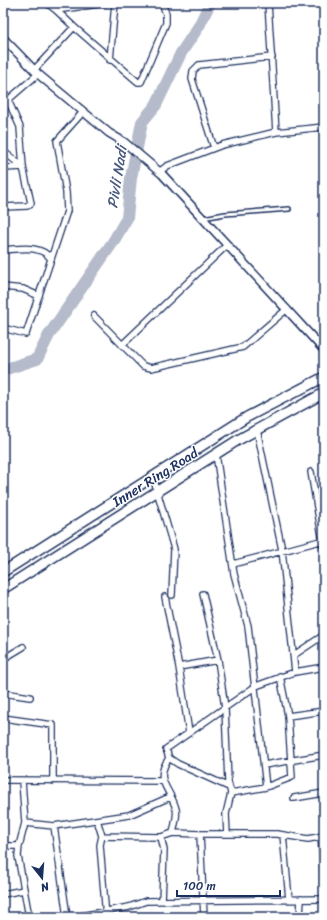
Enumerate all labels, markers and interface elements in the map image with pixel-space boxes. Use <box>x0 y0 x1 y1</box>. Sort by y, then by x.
water label: Pivli Nadi <box>99 141 135 210</box>
street label: Inner Ring Road <box>106 440 205 514</box>
north arrow <box>22 858 62 898</box>
scale bar <box>177 872 280 898</box>
text: 100 m <box>183 875 216 897</box>
text: N <box>38 877 52 897</box>

